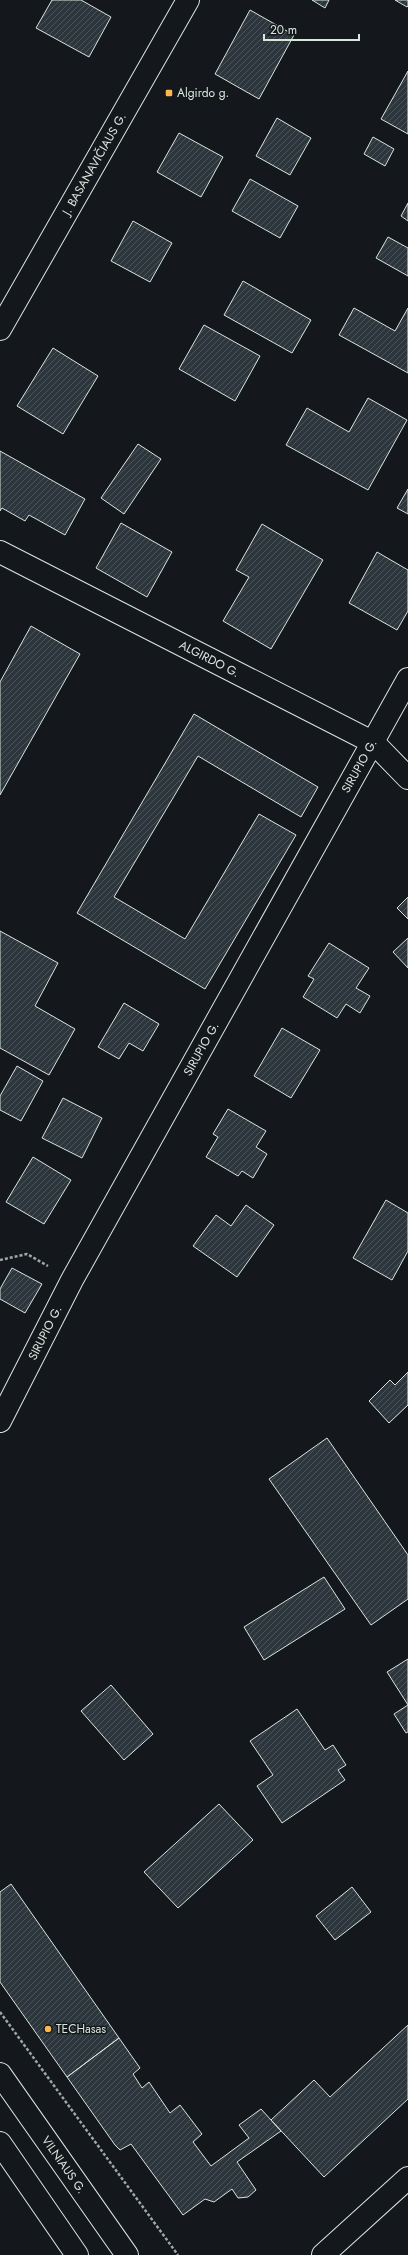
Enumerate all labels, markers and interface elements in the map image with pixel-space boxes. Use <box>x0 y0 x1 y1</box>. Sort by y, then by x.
scale bar <box>264 16 359 42</box>
text: 20 m <box>270 21 297 39</box>
place label: Algirdo g. <box>177 84 229 102</box>
marker: Algirdo g. <box>164 88 174 98</box>
street label: J. BASANAVIČIAUS G. <box>57 109 131 220</box>
street label: ALGIRDO G. <box>176 636 243 682</box>
street label: SIRUPIO G. <box>337 736 382 796</box>
street label: SIRUPIO G. <box>179 1019 223 1079</box>
street label: SIRUPIO G. <box>24 1302 66 1363</box>
place label: TECHasas <box>56 2020 106 2038</box>
marker: TECHasas <box>43 2024 53 2034</box>
street label: VILNIAUS G. <box>37 2132 90 2197</box>

